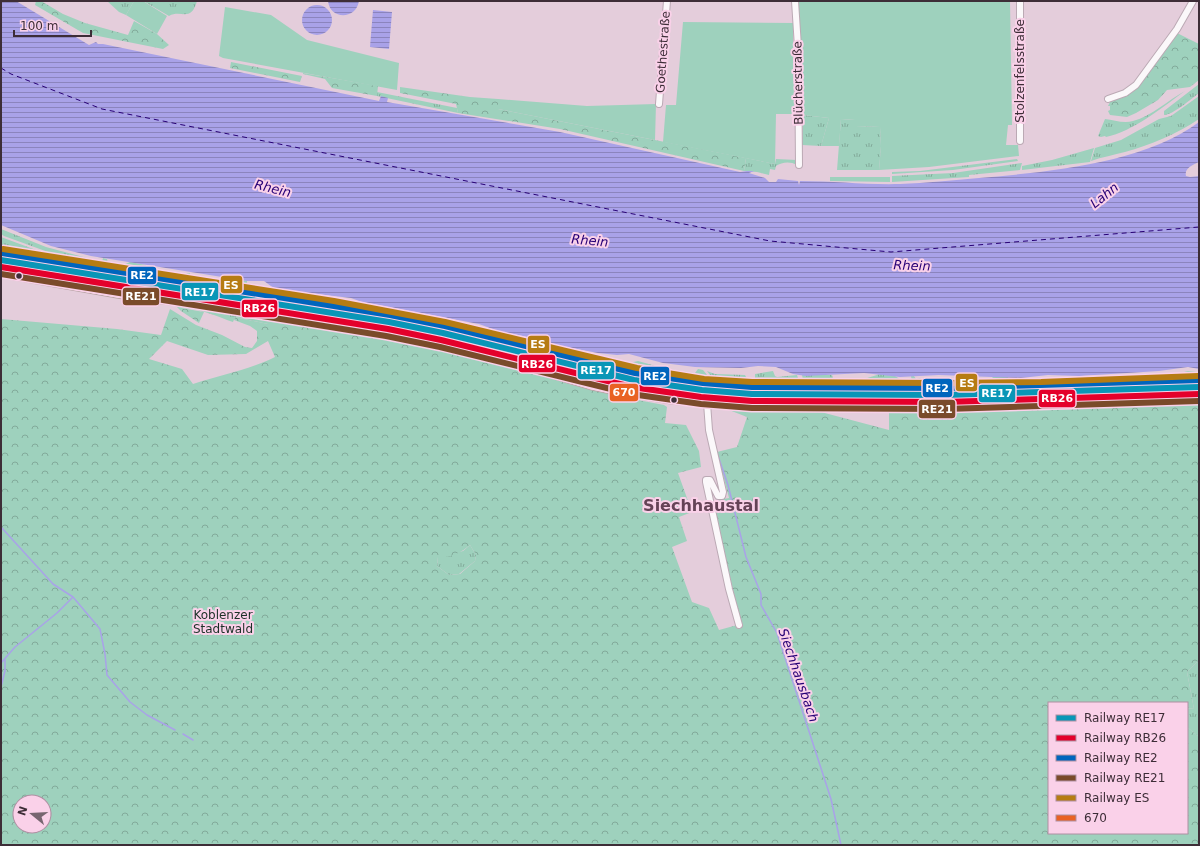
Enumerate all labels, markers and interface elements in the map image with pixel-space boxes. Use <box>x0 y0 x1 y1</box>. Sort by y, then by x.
street label: Goethestraße <box>653 11 673 93</box>
scale bar <box>14 12 91 38</box>
text: 100 m <box>20 19 58 33</box>
street label: Stolzenfelsstraße <box>1013 19 1027 123</box>
street label: Blücherstraße <box>790 41 806 125</box>
water label: Rhein <box>253 177 293 200</box>
water label: Lahn <box>1087 180 1121 211</box>
water label: Rhein <box>571 231 609 250</box>
water label: Rhein <box>893 257 931 274</box>
line badge: RE2 <box>127 266 157 285</box>
text: RE2 <box>130 269 154 282</box>
unlabelled marker <box>14 271 24 281</box>
line badge: ES <box>220 275 243 294</box>
text: ES <box>223 279 239 292</box>
line badge: RE17 <box>181 282 219 301</box>
text: RE17 <box>184 286 216 299</box>
line badge: RE21 <box>122 287 160 306</box>
text: RE21 <box>125 290 157 303</box>
line badge: RB26 <box>241 299 278 318</box>
text: RB26 <box>243 302 275 315</box>
line badge: ES <box>527 335 550 354</box>
text: ES <box>530 338 546 351</box>
line badge: RB26 <box>518 354 556 373</box>
text: RB26 <box>521 358 553 371</box>
line badge: RE17 <box>577 361 615 380</box>
text: RE17 <box>580 364 612 377</box>
line badge: RE2 <box>640 366 670 386</box>
text: RE2 <box>643 370 667 383</box>
line badge: ES <box>955 373 978 392</box>
text: ES <box>959 377 975 390</box>
line badge: RE2 <box>922 378 953 398</box>
text: RE2 <box>925 382 949 395</box>
line badge: 670 <box>609 383 639 402</box>
line badge: RE17 <box>978 384 1016 403</box>
text: 670 <box>613 386 636 399</box>
text: RE17 <box>981 387 1013 400</box>
line badge: RB26 <box>1038 389 1076 408</box>
text: RB26 <box>1041 392 1073 405</box>
unlabelled marker <box>669 395 679 405</box>
line badge: RE21 <box>918 399 956 419</box>
text: RE21 <box>921 403 953 416</box>
district label: Siechhaustal <box>643 496 759 515</box>
park label: Koblenzer Stadtwald <box>193 608 253 636</box>
water label: Siechhausbach <box>775 626 822 724</box>
legend <box>1048 702 1188 834</box>
text: Railway RE17 <box>1084 711 1165 725</box>
text: Railway RB26 <box>1084 731 1166 745</box>
text: Railway RE2 <box>1084 751 1158 765</box>
text: Railway RE21 <box>1084 771 1165 785</box>
text: Railway ES <box>1084 791 1149 805</box>
north arrow <box>12 794 52 834</box>
text: N <box>15 805 31 817</box>
text: 670 <box>1084 811 1107 825</box>

